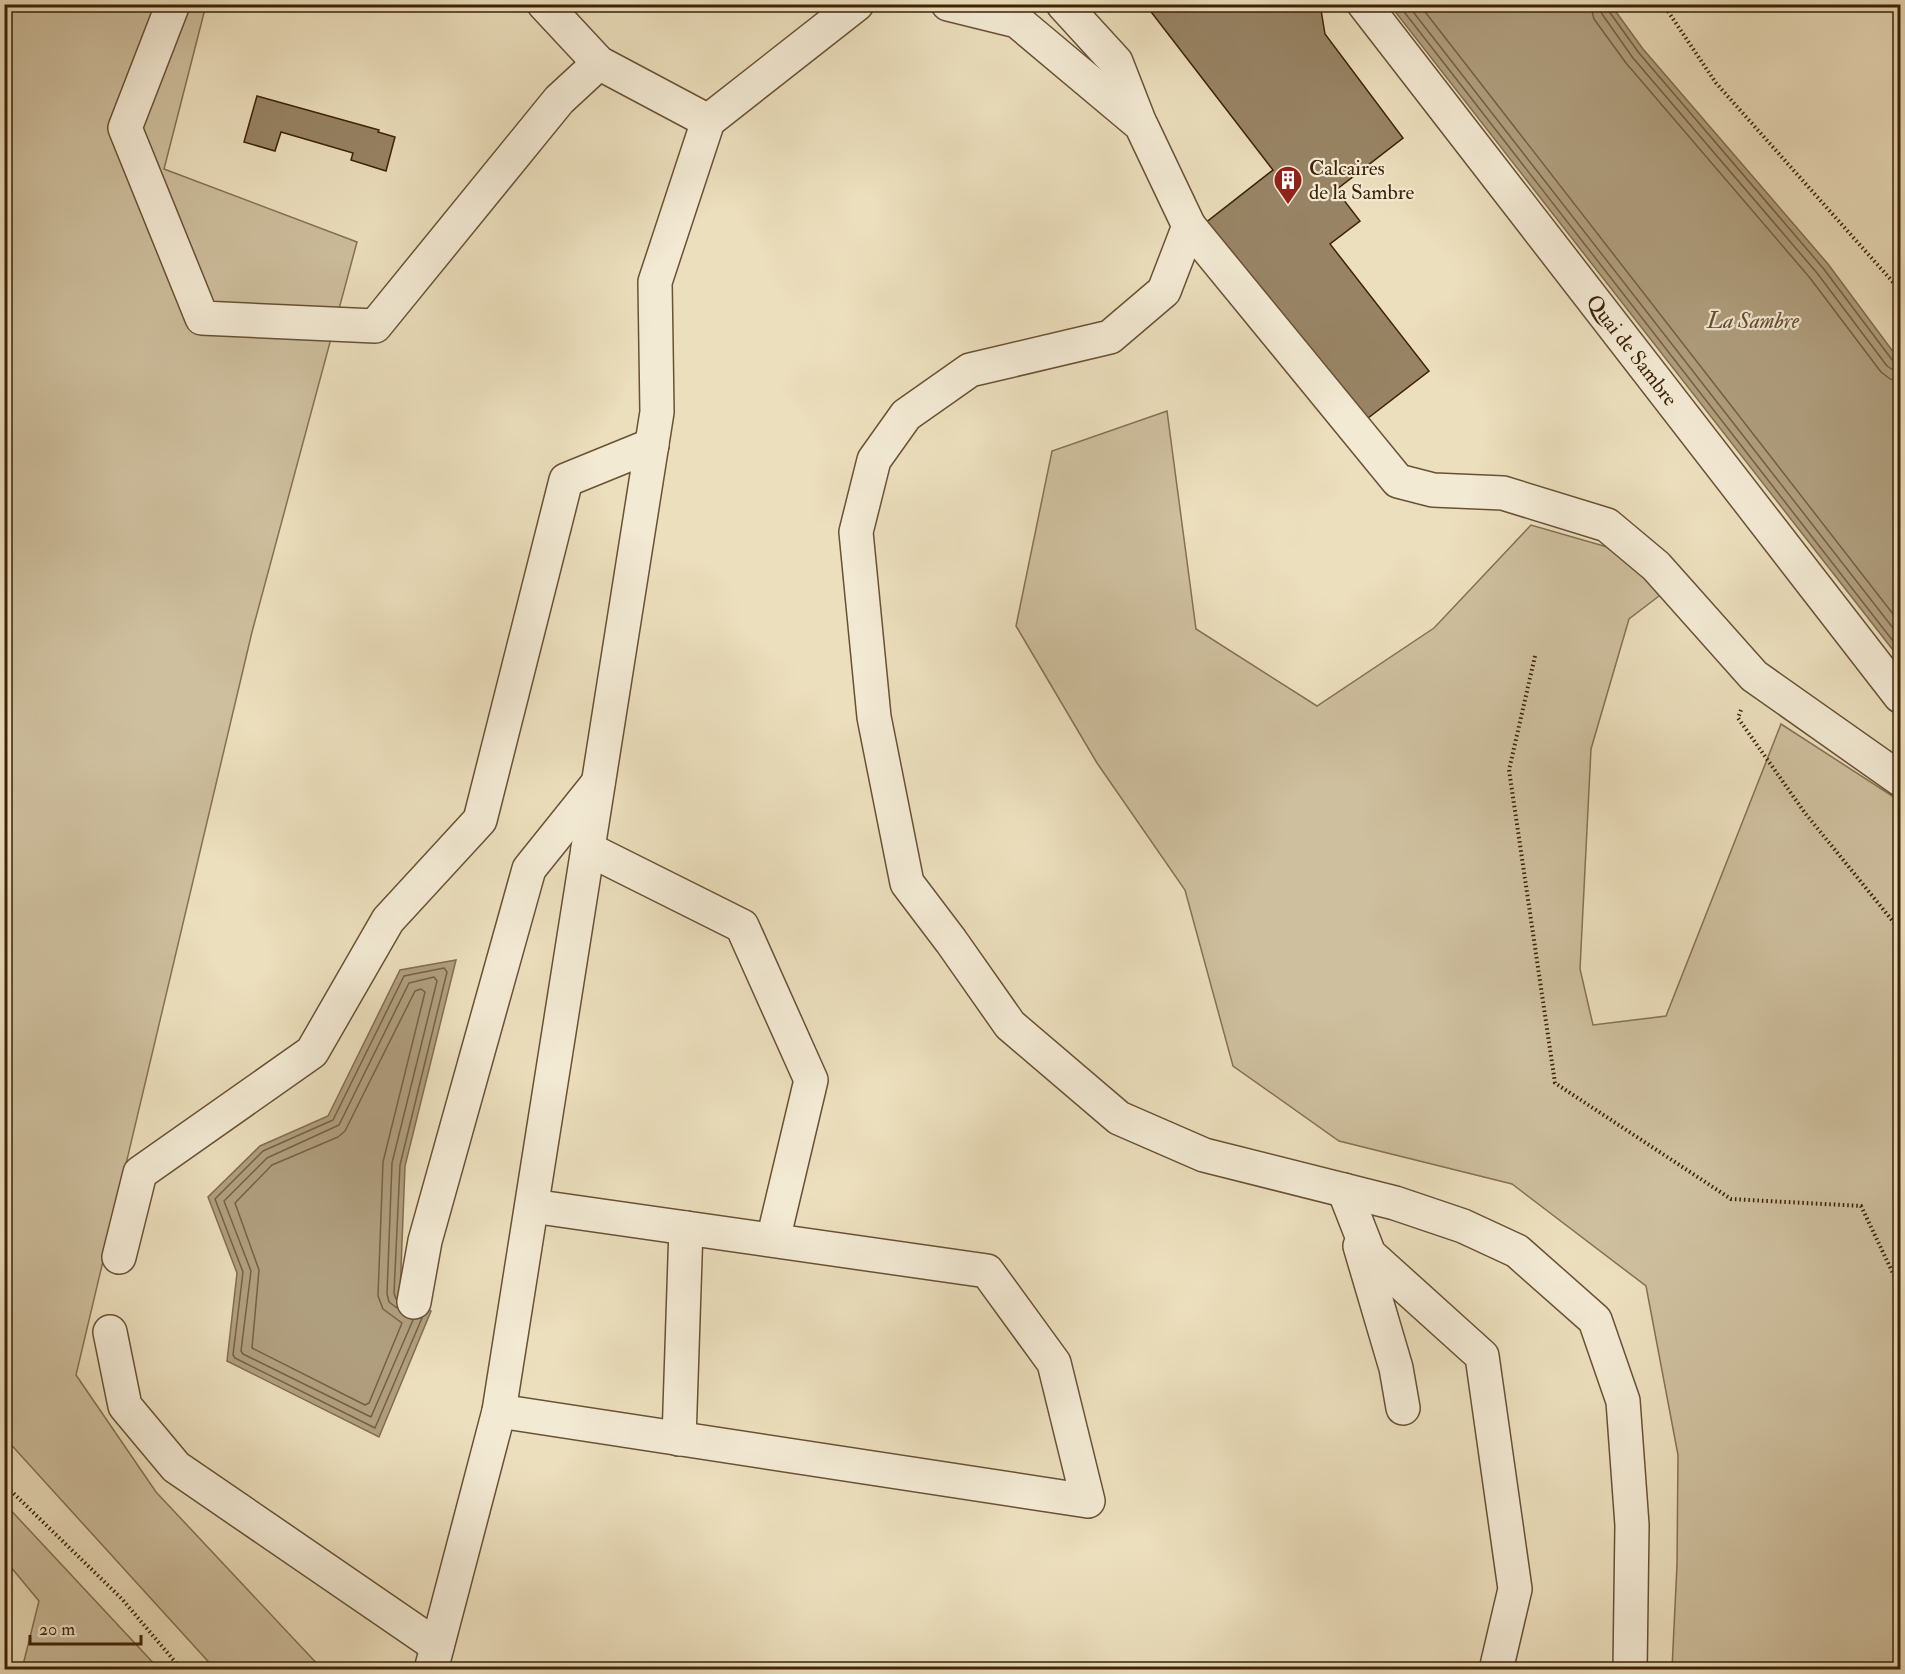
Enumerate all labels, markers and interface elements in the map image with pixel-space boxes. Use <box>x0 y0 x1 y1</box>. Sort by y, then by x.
place label: Calcaires de la Sambre <box>1309 155 1414 206</box>
building icon: Calcaires de la Sambre <box>1272 164 1304 206</box>
street label: Quai de Sambre <box>1580 289 1684 412</box>
water label: La Sambre <box>1706 307 1800 335</box>
scale bar <box>30 1608 141 1646</box>
text: 20 m <box>39 1618 75 1641</box>

